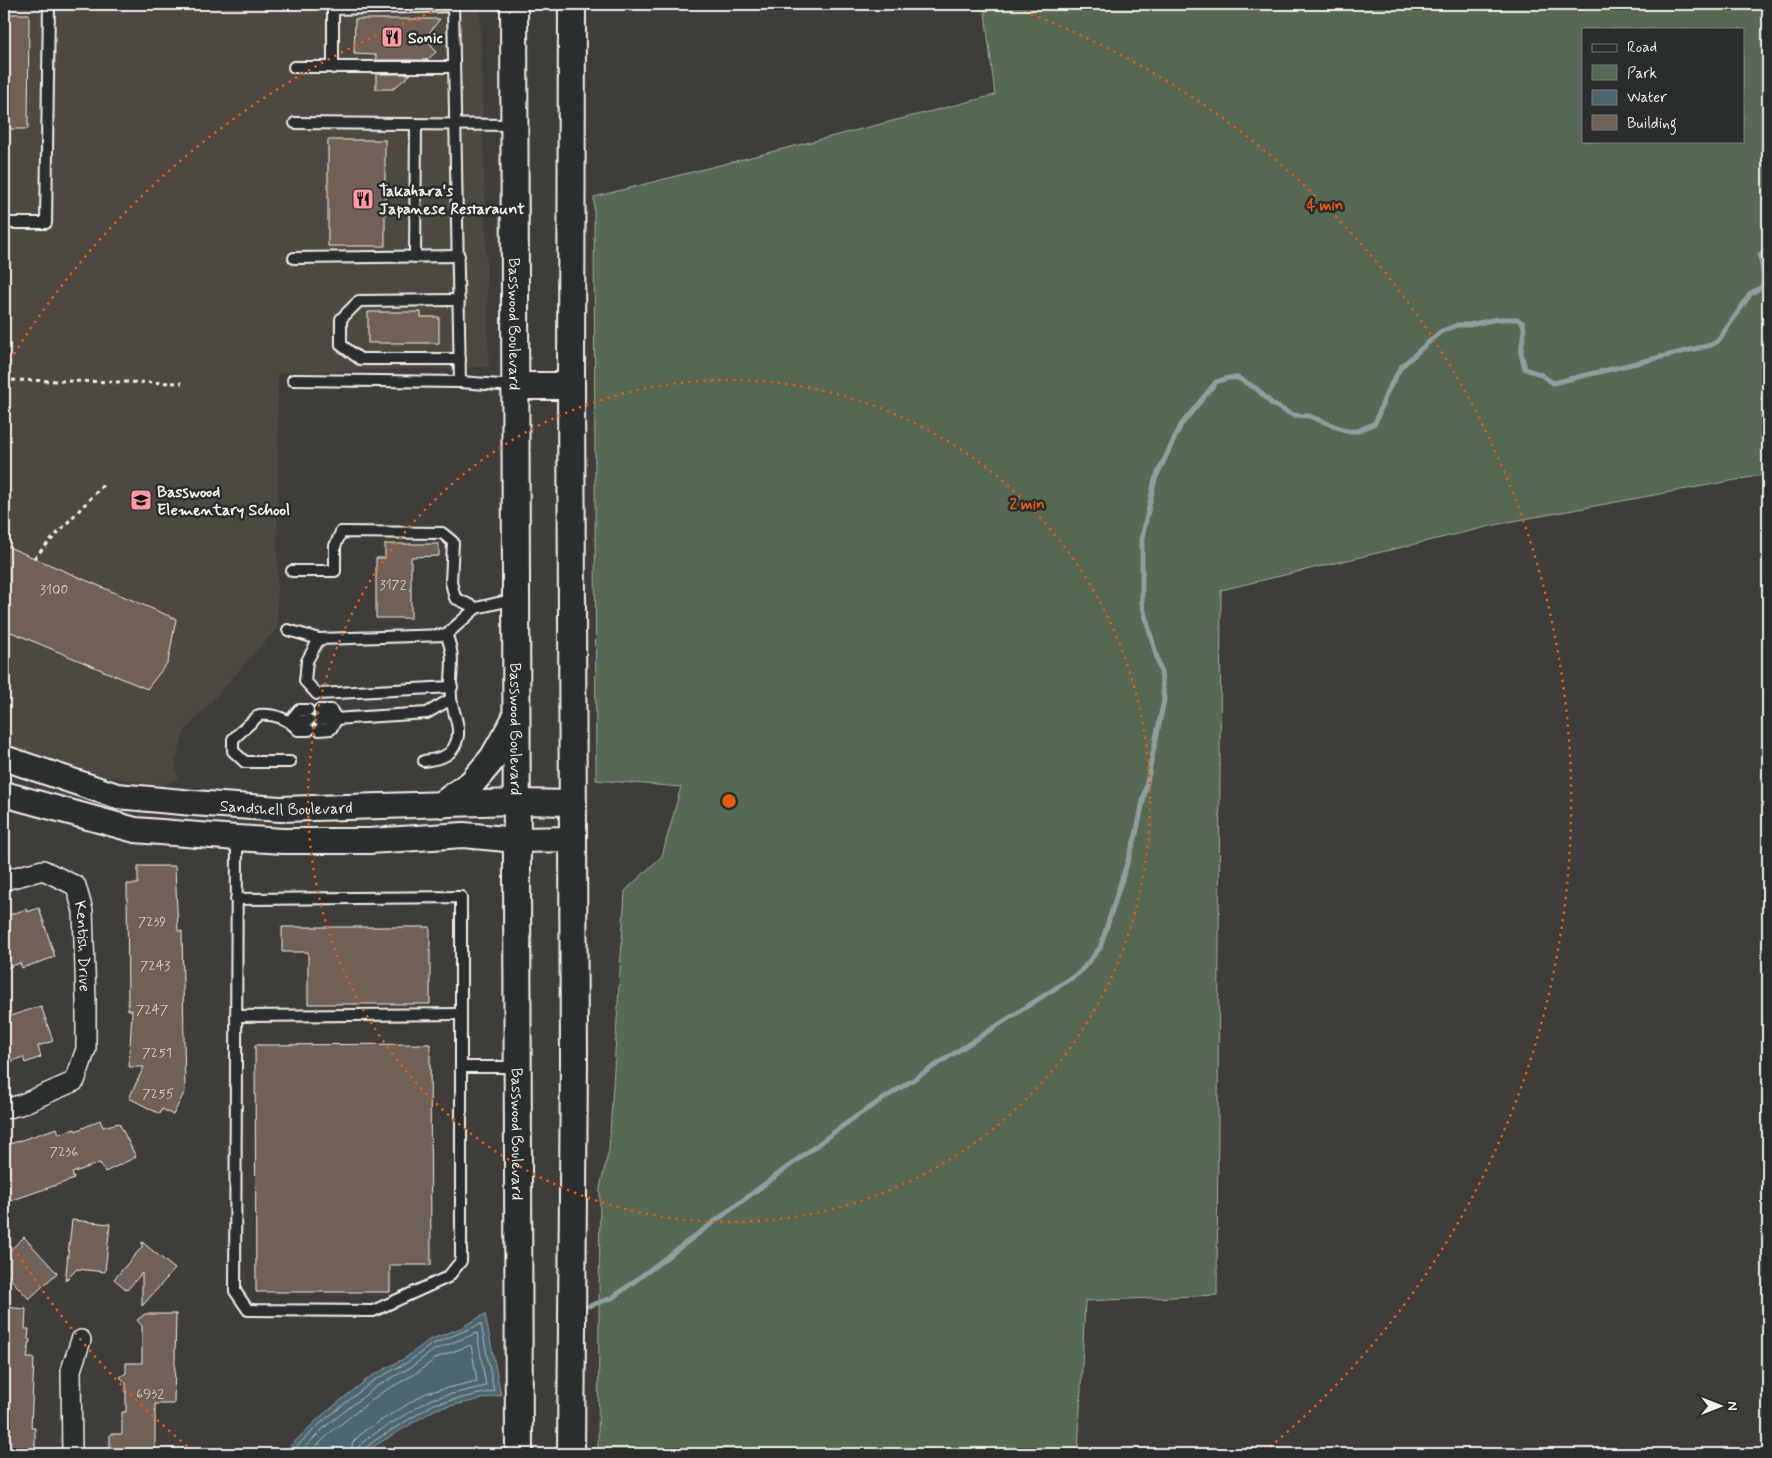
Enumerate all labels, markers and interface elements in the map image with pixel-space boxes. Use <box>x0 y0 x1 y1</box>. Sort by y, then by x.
restaurant icon: Sonic <box>380 25 404 49</box>
place label: Sonic <box>408 28 443 49</box>
legend <box>1582 28 1744 142</box>
text: Road <box>1627 38 1657 58</box>
text: Park <box>1627 64 1657 84</box>
text: Water <box>1627 88 1667 108</box>
text: Building <box>1627 114 1677 135</box>
place label: Takahara's Japanese Restaraunt <box>379 181 525 220</box>
restaurant icon: Takahara's Japanese Restaraunt <box>351 187 375 211</box>
text: 4 min <box>1307 196 1343 216</box>
street label: Basswood Boulevard <box>503 258 524 390</box>
place label: Basswood Elementary School <box>157 482 290 521</box>
school or university icon: Basswood Elementary School <box>129 488 153 512</box>
text: 2 min <box>1009 495 1045 515</box>
house number: 3172 <box>379 576 407 594</box>
house number: 3100 <box>40 581 68 599</box>
street label: Basswood Boulevard <box>504 663 526 795</box>
centre of rings <box>720 792 738 810</box>
street label: Sandshell Boulevard <box>219 796 353 821</box>
street label: Kentish Drive <box>69 898 95 992</box>
house number: 7239 <box>138 913 166 931</box>
house number: 7243 <box>140 957 170 975</box>
house number: 7247 <box>136 1001 169 1019</box>
house number: 7251 <box>142 1044 172 1062</box>
street label: Basswood Boulevard <box>506 1068 527 1200</box>
house number: 7255 <box>142 1085 174 1103</box>
house number: 7236 <box>50 1143 78 1161</box>
north arrow <box>1694 1380 1744 1430</box>
house number: 6932 <box>136 1385 164 1403</box>
text: N <box>1723 1401 1741 1411</box>

